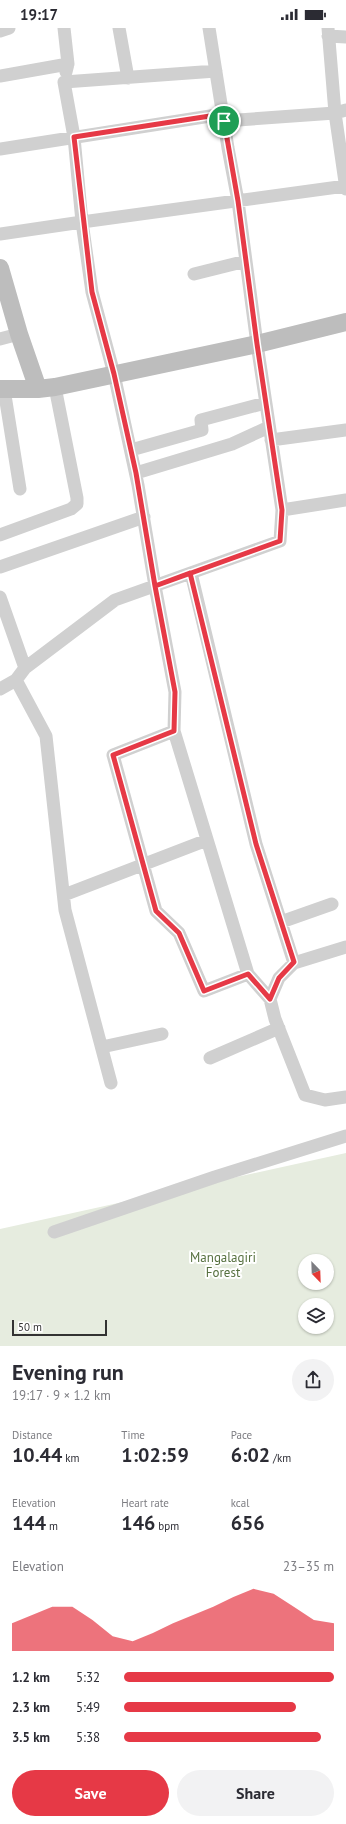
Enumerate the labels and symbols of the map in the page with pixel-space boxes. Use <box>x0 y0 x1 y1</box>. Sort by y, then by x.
pin <box>207 104 241 138</box>
park label: Mangalagiri Forest <box>190 1249 256 1281</box>
north arrow <box>298 1254 334 1290</box>
scale bar <box>12 1318 107 1337</box>

